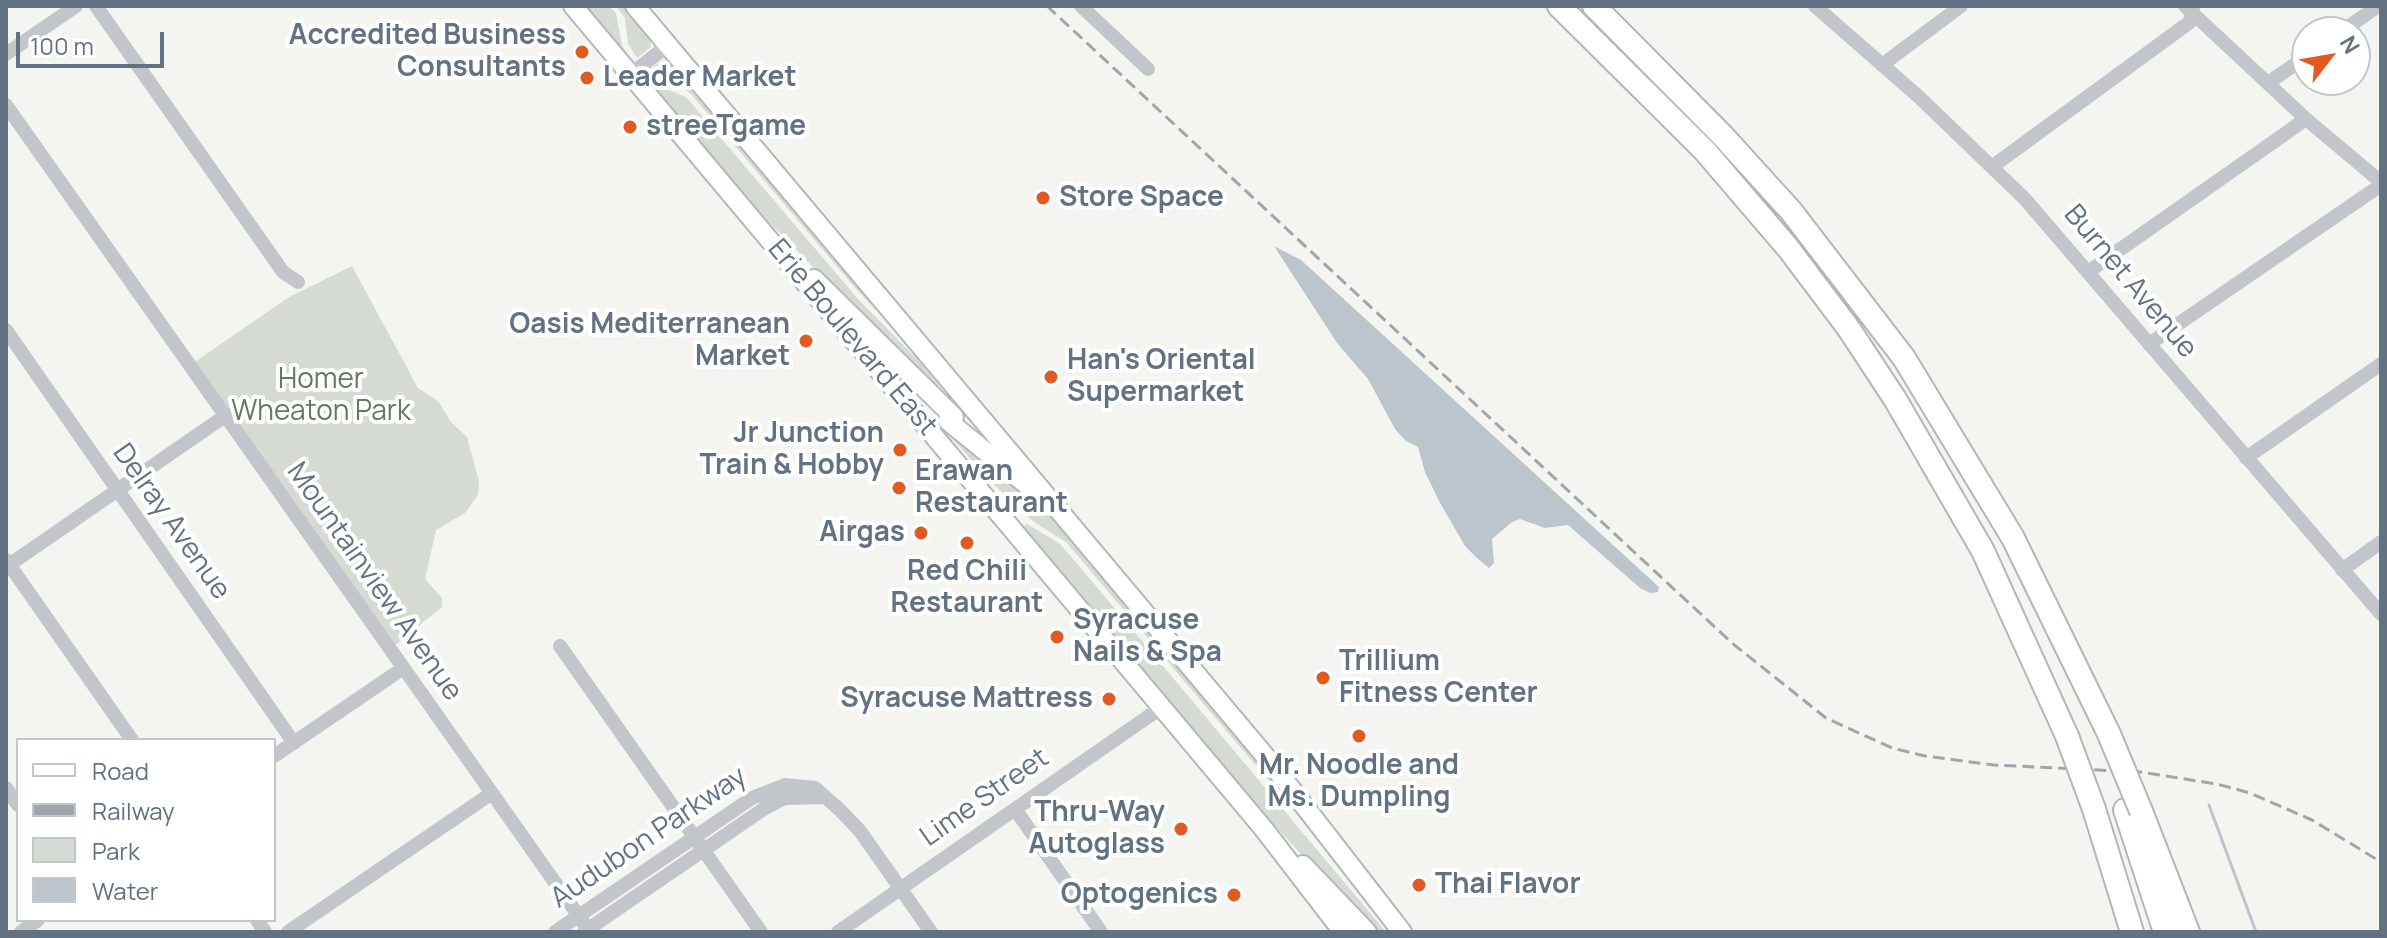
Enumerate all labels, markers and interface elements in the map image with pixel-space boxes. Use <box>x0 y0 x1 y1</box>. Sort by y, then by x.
scale bar <box>20 16 168 66</box>
north arrow <box>2291 16 2371 96</box>
place label: Accredited Business Consultants <box>289 19 566 85</box>
text: 100 m <box>30 29 94 62</box>
text: N <box>2333 30 2367 59</box>
marker: Accredited Business Consultants <box>573 43 591 61</box>
place label: Leader Market <box>603 61 797 95</box>
marker: Leader Market <box>578 69 596 87</box>
place label: streeTgame <box>646 110 806 144</box>
marker: streeTgame <box>621 118 639 136</box>
place label: Store Space <box>1059 181 1224 215</box>
marker: Store Space <box>1034 189 1052 207</box>
street label: Burnet Avenue <box>2056 199 2204 365</box>
street label: Erie Boulevard East <box>760 233 944 443</box>
place label: Oasis Mediterranean Market <box>509 308 790 374</box>
marker: Oasis Mediterranean Market <box>797 332 815 350</box>
place label: Han's Oriental Supermarket <box>1067 344 1256 410</box>
park label: Homer Wheaton Park <box>231 363 411 429</box>
marker: Han's Oriental Supermarket <box>1042 368 1060 386</box>
place label: Jr Junction Train & Hobby <box>700 417 884 483</box>
street label: Delray Avenue <box>105 438 237 606</box>
marker: Jr Junction Train & Hobby <box>891 441 909 459</box>
place label: Erawan Restaurant <box>915 455 1068 521</box>
street label: Mountainview Avenue <box>279 457 469 707</box>
marker: Erawan Restaurant <box>890 479 908 497</box>
place label: Airgas <box>819 516 905 550</box>
marker: Airgas <box>912 524 930 542</box>
marker: Red Chili Restaurant <box>958 534 976 552</box>
place label: Red Chili Restaurant <box>891 555 1043 621</box>
place label: Syracuse Nails & Spa <box>1073 604 1222 670</box>
marker: Syracuse Nails & Spa <box>1048 628 1066 646</box>
place label: Trillium Fitness Center <box>1339 645 1538 711</box>
marker: Trillium Fitness Center <box>1314 669 1332 687</box>
place label: Syracuse Mattress <box>840 682 1093 716</box>
marker: Syracuse Mattress <box>1100 690 1118 708</box>
marker: Mr. Noodle and Ms. Dumpling <box>1350 727 1368 745</box>
legend <box>16 738 276 922</box>
street label: Lime Street <box>914 742 1056 854</box>
place label: Mr. Noodle and Ms. Dumpling <box>1259 749 1459 815</box>
text: Road <box>92 754 149 787</box>
street label: Audubon Parkway <box>545 760 753 916</box>
text: Railway <box>92 794 175 827</box>
place label: Thru-Way Autoglass <box>1029 796 1165 862</box>
marker: Thru-Way Autoglass <box>1172 820 1190 838</box>
text: Park <box>92 834 140 867</box>
place label: Thai Flavor <box>1435 868 1581 902</box>
text: Water <box>92 874 159 907</box>
marker: Thai Flavor <box>1410 876 1428 894</box>
place label: Optogenics <box>1061 878 1218 912</box>
marker: Optogenics <box>1225 886 1243 904</box>

